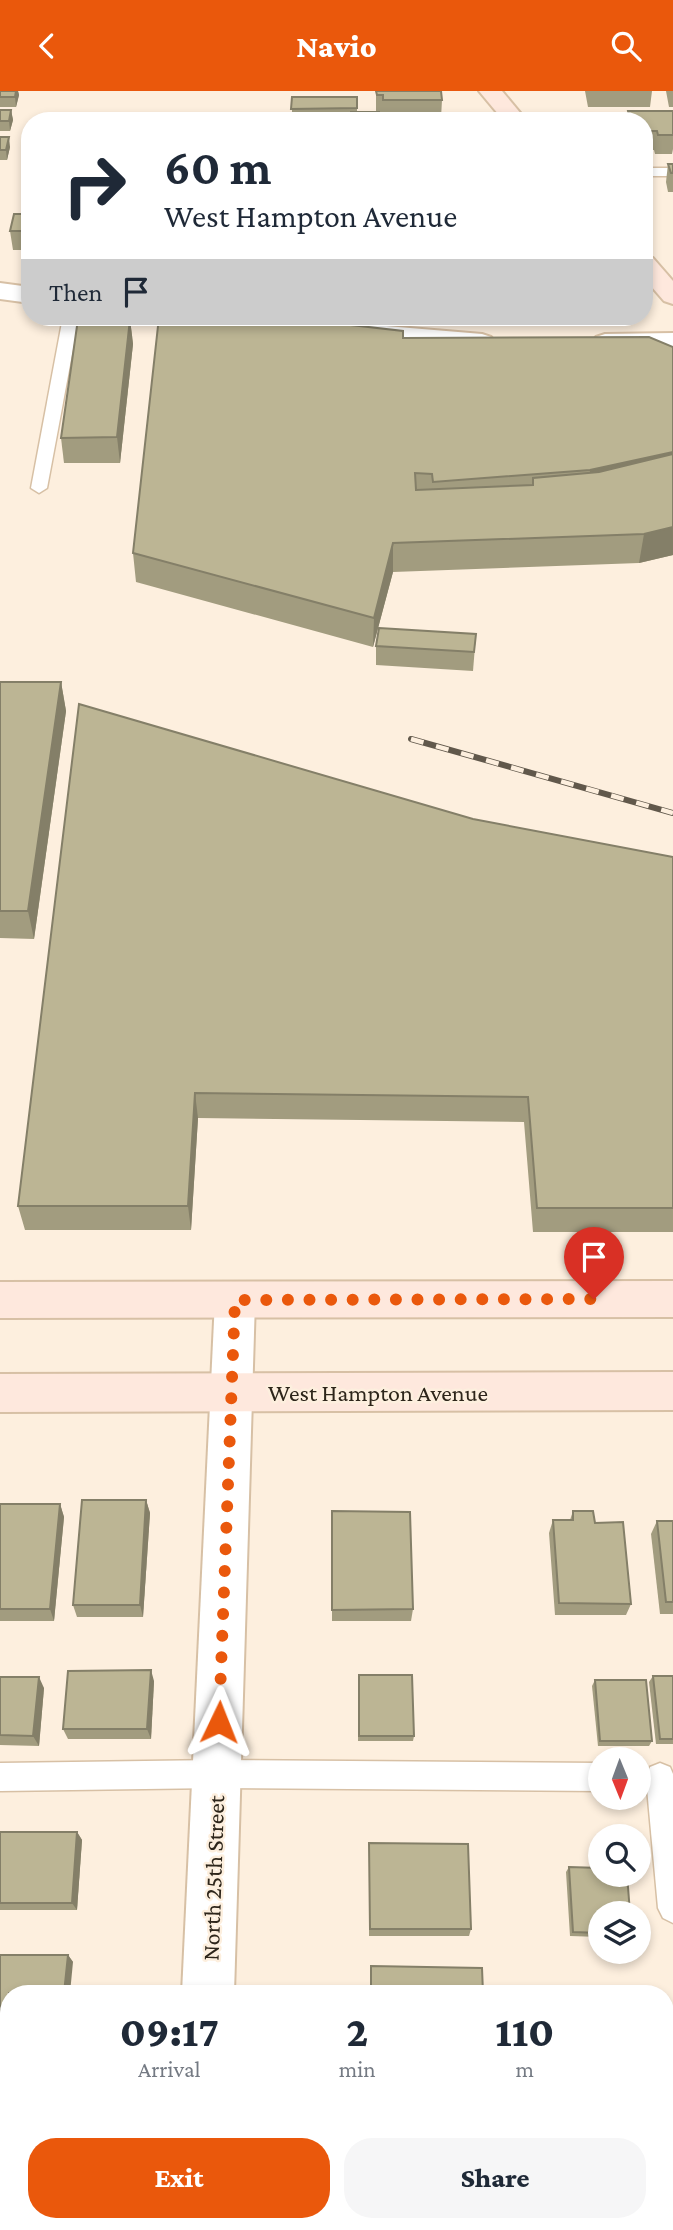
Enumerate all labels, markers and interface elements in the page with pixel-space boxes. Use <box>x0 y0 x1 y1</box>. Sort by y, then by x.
icon: back <box>28 27 66 65</box>
icon: search <box>607 27 645 65</box>
text: Navio <box>296 28 377 64</box>
icon: right <box>49 140 140 231</box>
text: 60 m <box>164 140 271 195</box>
text: West Hampton Avenue <box>164 198 457 234</box>
icon: arrive <box>117 273 155 311</box>
text: Then <box>49 278 103 307</box>
pin <box>564 1227 624 1299</box>
icon: arrive <box>575 1238 613 1276</box>
street label: West Hampton Avenue <box>268 1379 488 1406</box>
position arrow <box>182 1685 256 1759</box>
north arrow <box>588 1747 651 1809</box>
map controls <box>588 1747 651 1964</box>
street label: North 25th Street <box>197 1794 229 1961</box>
button: search <box>588 1824 651 1887</box>
button: layers <box>588 1901 651 1964</box>
text: 09:17 <box>120 2008 219 2055</box>
text: 2 <box>346 2008 368 2055</box>
text: 110 <box>495 2008 554 2055</box>
text: Arrival <box>138 2056 201 2082</box>
text: min <box>339 2056 376 2082</box>
text: m <box>516 2056 534 2082</box>
button: Exit <box>28 2138 330 2218</box>
button: Share <box>344 2138 646 2218</box>

